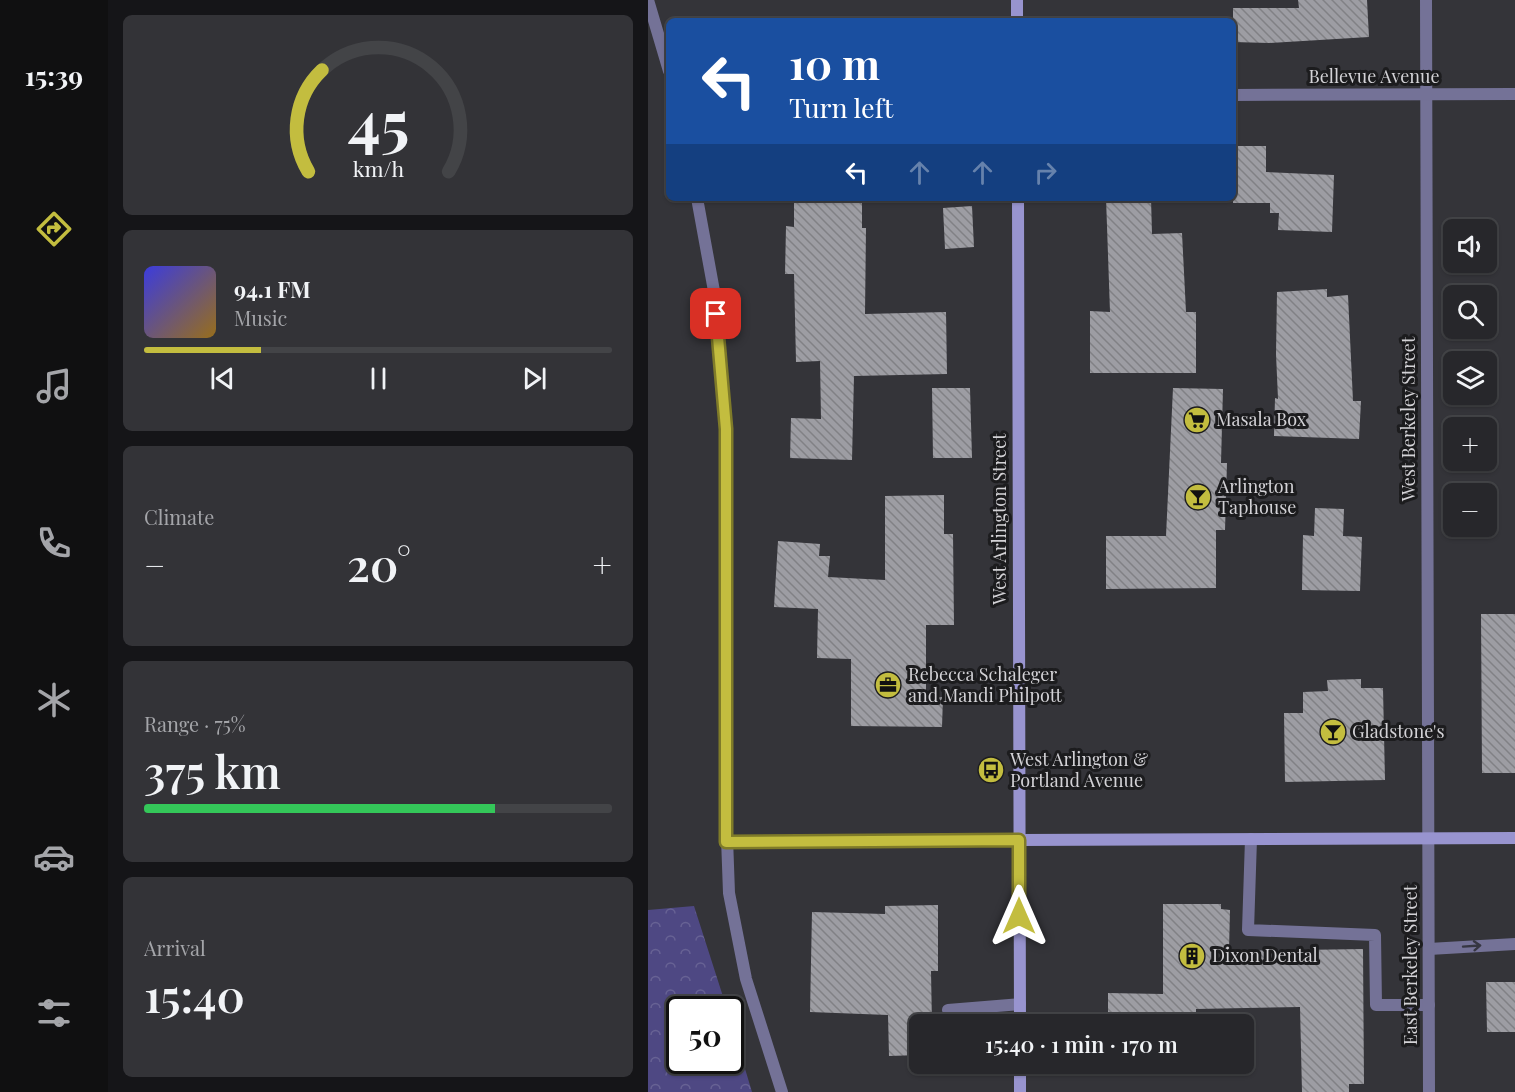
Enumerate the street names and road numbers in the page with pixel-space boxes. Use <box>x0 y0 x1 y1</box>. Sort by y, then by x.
street label: Bellevue Avenue <box>1308 64 1440 88</box>
street label: West Berkeley Street <box>1396 336 1420 502</box>
street label: West Arlington Street <box>987 433 1011 606</box>
street label: East Berkeley Street <box>1398 884 1422 1045</box>

